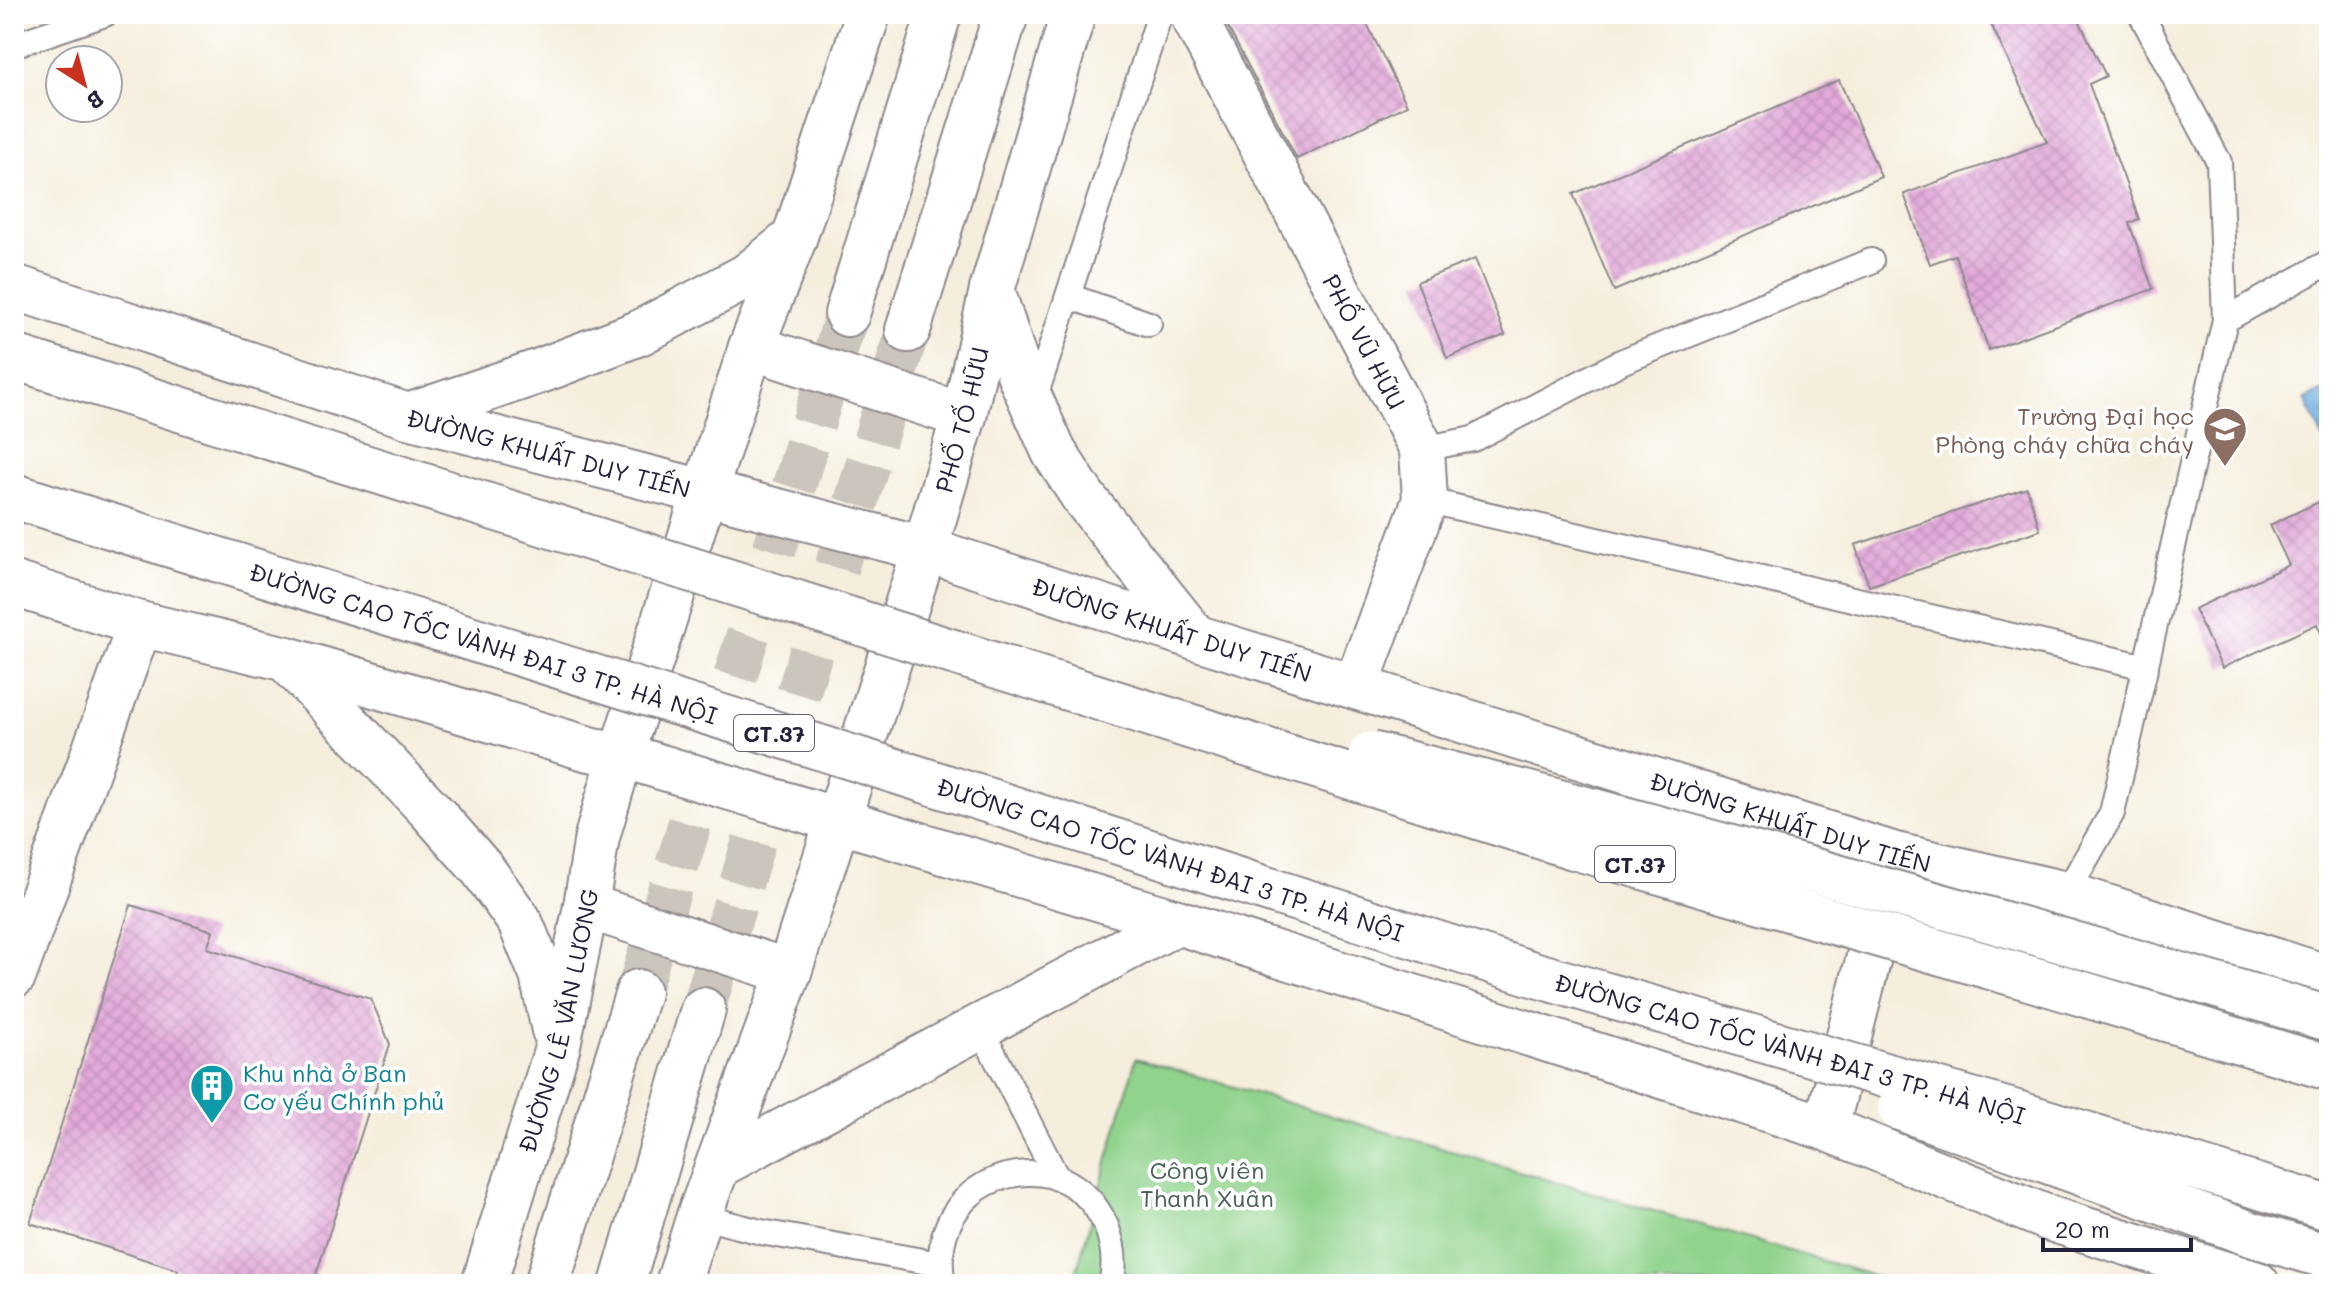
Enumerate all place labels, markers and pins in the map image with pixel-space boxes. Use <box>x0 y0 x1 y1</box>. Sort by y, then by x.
place label: Trường Đại học Phòng cháy chữa cháy <box>1935 400 2194 459</box>
school or university icon: Trường Đại học Phòng cháy chữa cháy <box>2201 405 2249 468</box>
place label: Khu nhà ở Ban Cơ yếu Chính phủ <box>243 1057 444 1116</box>
building icon: Khu nhà ở Ban Cơ yếu Chính phủ <box>188 1062 236 1125</box>

